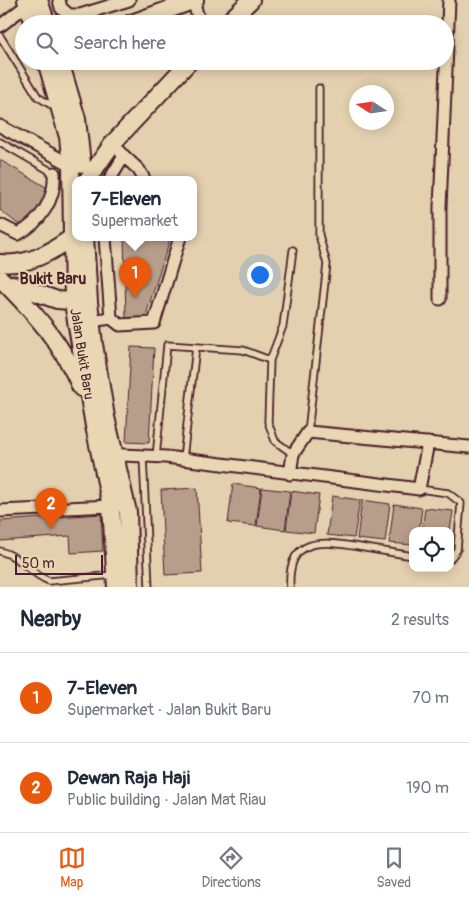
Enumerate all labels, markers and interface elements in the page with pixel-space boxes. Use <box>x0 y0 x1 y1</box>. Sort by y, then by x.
search box <box>15 15 454 70</box>
icon: search <box>33 29 61 57</box>
text: Search here <box>73 31 166 55</box>
north arrow <box>349 85 394 130</box>
popup <box>72 176 197 241</box>
text: 7-Eleven <box>91 187 161 211</box>
text: Supermarket <box>91 211 178 231</box>
pin: 1 <box>119 257 151 298</box>
your location <box>247 262 273 288</box>
district label: Bukit Baru <box>20 269 86 289</box>
street label: Jalan Bukit Baru <box>66 307 98 401</box>
pin: 2 <box>35 488 67 529</box>
map controls <box>409 527 454 572</box>
button: locate <box>409 527 454 572</box>
scale bar <box>15 552 102 575</box>
text: 50 m <box>22 555 55 572</box>
text: Nearby <box>20 606 81 633</box>
text: 2 results <box>391 610 449 630</box>
text: 7-Eleven <box>67 676 137 700</box>
text: 1 <box>33 688 39 708</box>
text: 70 m <box>412 688 449 708</box>
text: Supermarket · Jalan Bukit Baru <box>67 700 271 720</box>
text: Dewan Raja Haji <box>67 766 190 790</box>
text: 2 <box>32 778 40 798</box>
text: 190 m <box>406 778 449 798</box>
text: Public building · Jalan Mat Riau <box>67 790 266 810</box>
tab: Map <box>58 844 86 891</box>
tab: Directions <box>201 844 261 891</box>
tab: Saved <box>376 844 411 891</box>

